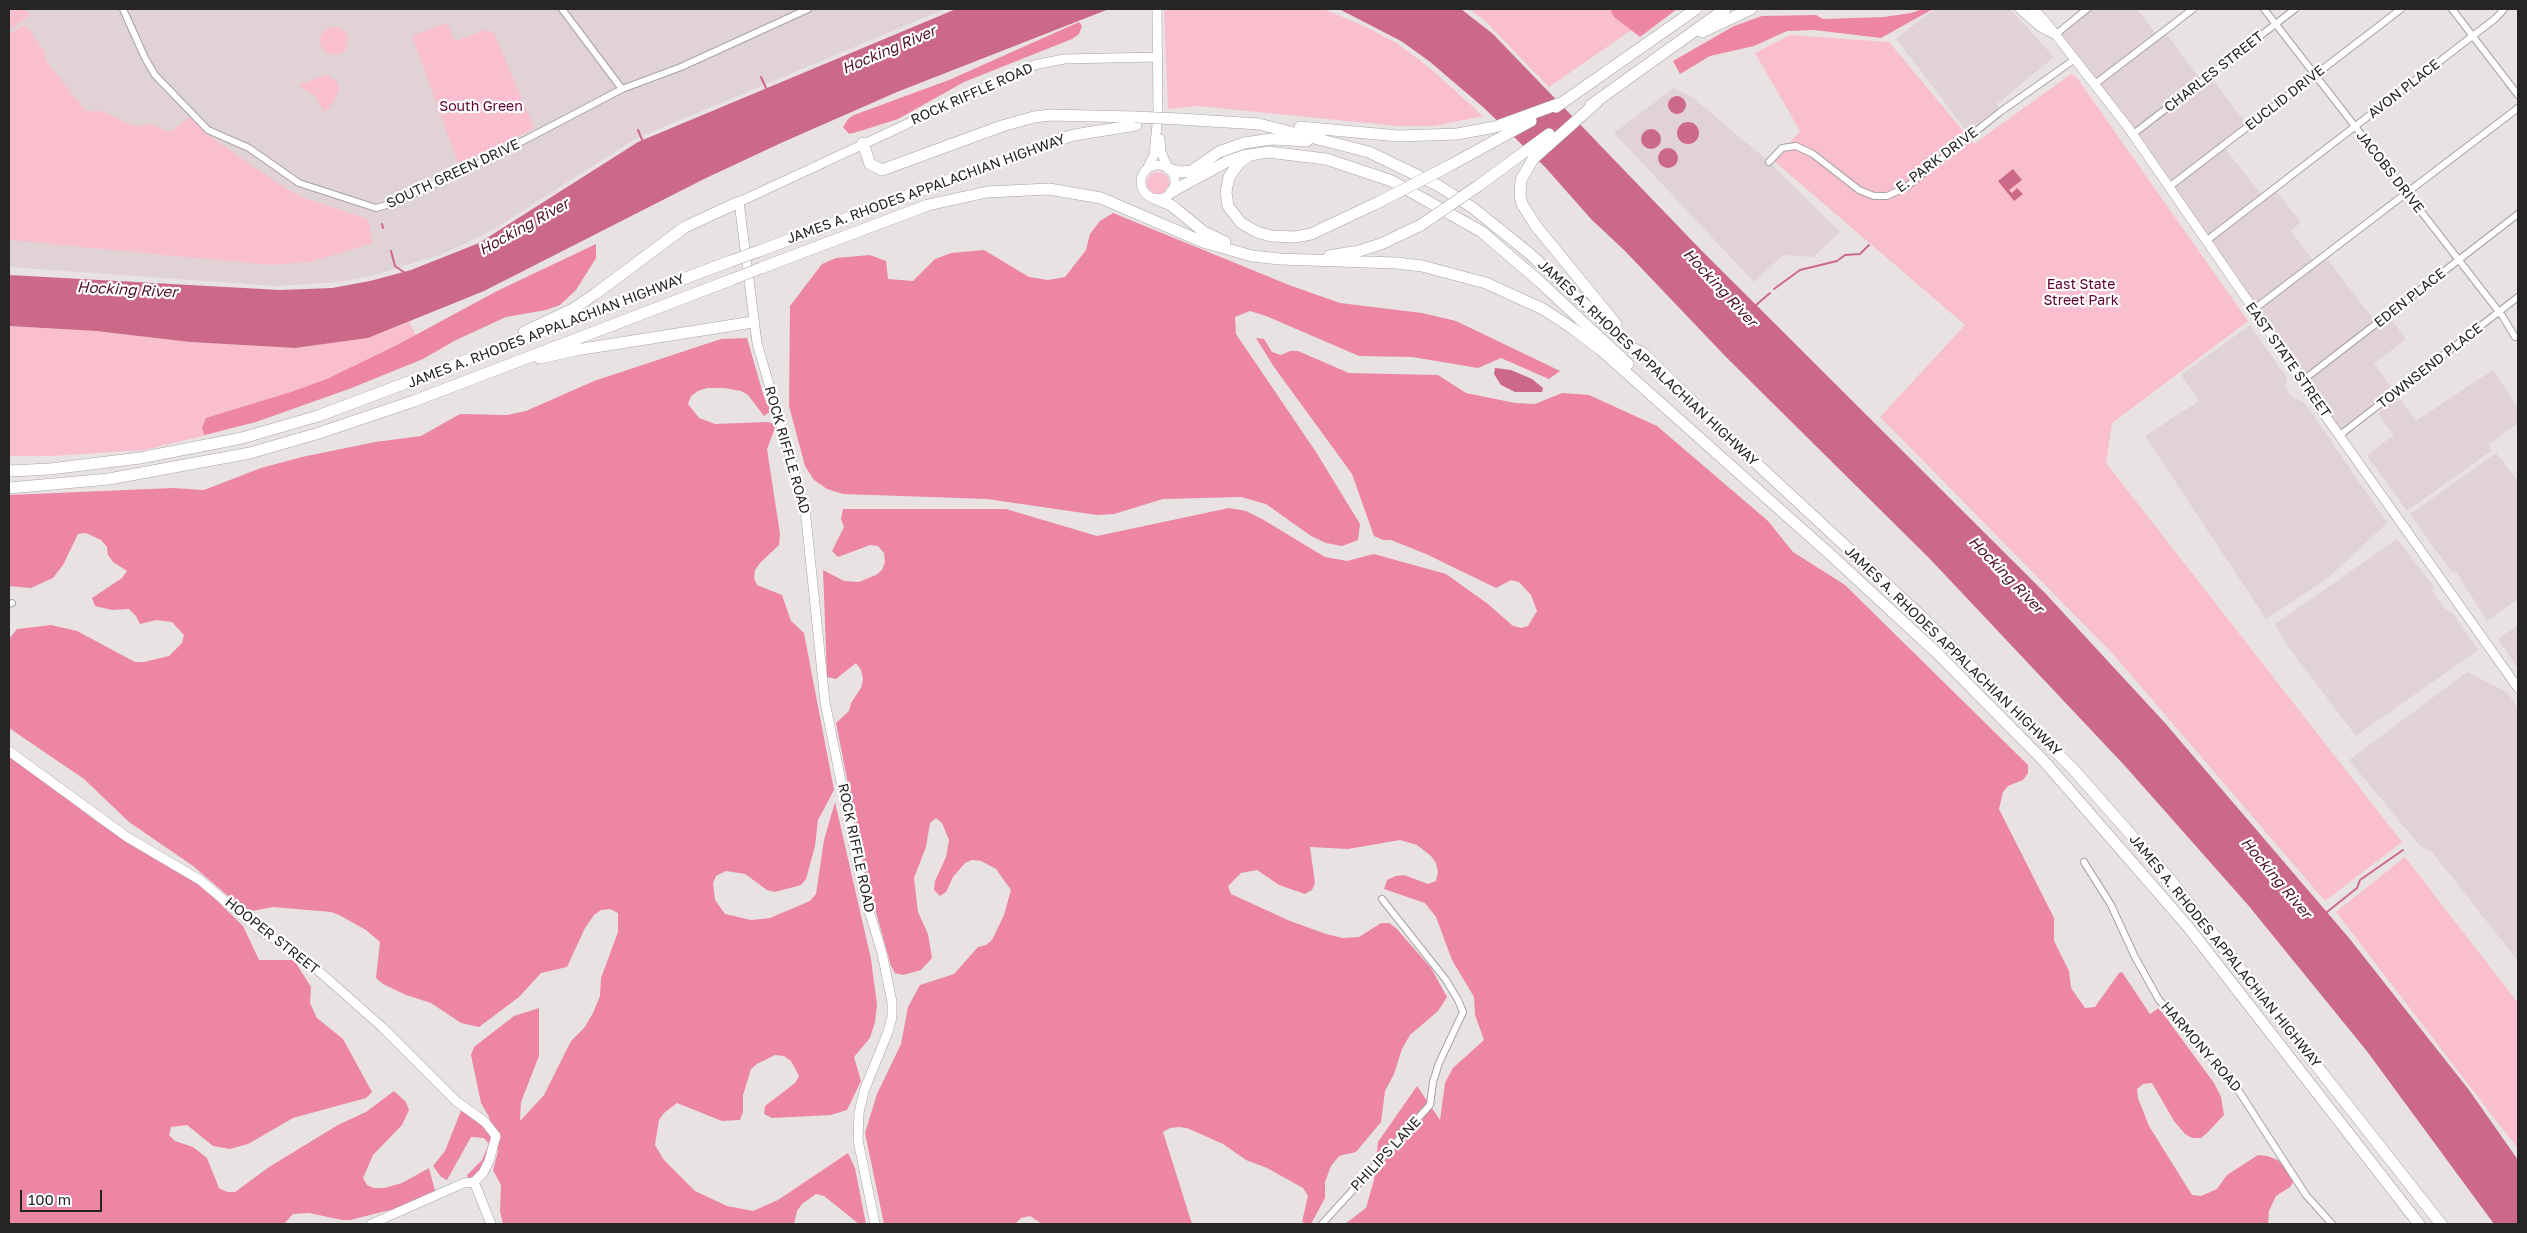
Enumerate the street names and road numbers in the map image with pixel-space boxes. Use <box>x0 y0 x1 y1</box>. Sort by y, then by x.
street label: CHARLES STREET <box>2161 28 2267 116</box>
street label: AVON PLACE <box>2365 56 2443 122</box>
street label: ROCK RIFFLE ROAD <box>908 59 1036 129</box>
street label: EUCLID DRIVE <box>2242 62 2328 134</box>
street label: E. PARK DRIVE <box>1893 124 1981 196</box>
street label: JACOBS DRIVE <box>2353 128 2427 216</box>
street label: JAMES A. RHODES APPALACHIAN HIGHWAY <box>785 131 1067 247</box>
street label: SOUTH GREEN DRIVE <box>384 136 522 212</box>
street label: JAMES A. RHODES APPALACHIAN HIGHWAY <box>1534 256 1762 470</box>
street label: EDEN PLACE <box>2371 265 2449 331</box>
street label: JAMES A. RHODES APPALACHIAN HIGHWAY <box>405 270 687 392</box>
street label: EAST STATE STREET <box>2242 299 2334 421</box>
street label: TOWNSEND PLACE <box>2374 320 2486 412</box>
street label: ROCK RIFFLE ROAD <box>761 384 813 516</box>
street label: JAMES A. RHODES APPALACHIAN HIGHWAY <box>1841 543 2065 759</box>
street label: ROCK RIFFLE ROAD <box>834 782 878 914</box>
street label: JAMES A. RHODES APPALACHIAN HIGHWAY <box>2126 831 2324 1071</box>
street label: HOOPER STREET <box>222 894 322 978</box>
street label: HARMONY ROAD <box>2157 999 2245 1095</box>
street label: PHILIPS LANE <box>1347 1113 1425 1195</box>

